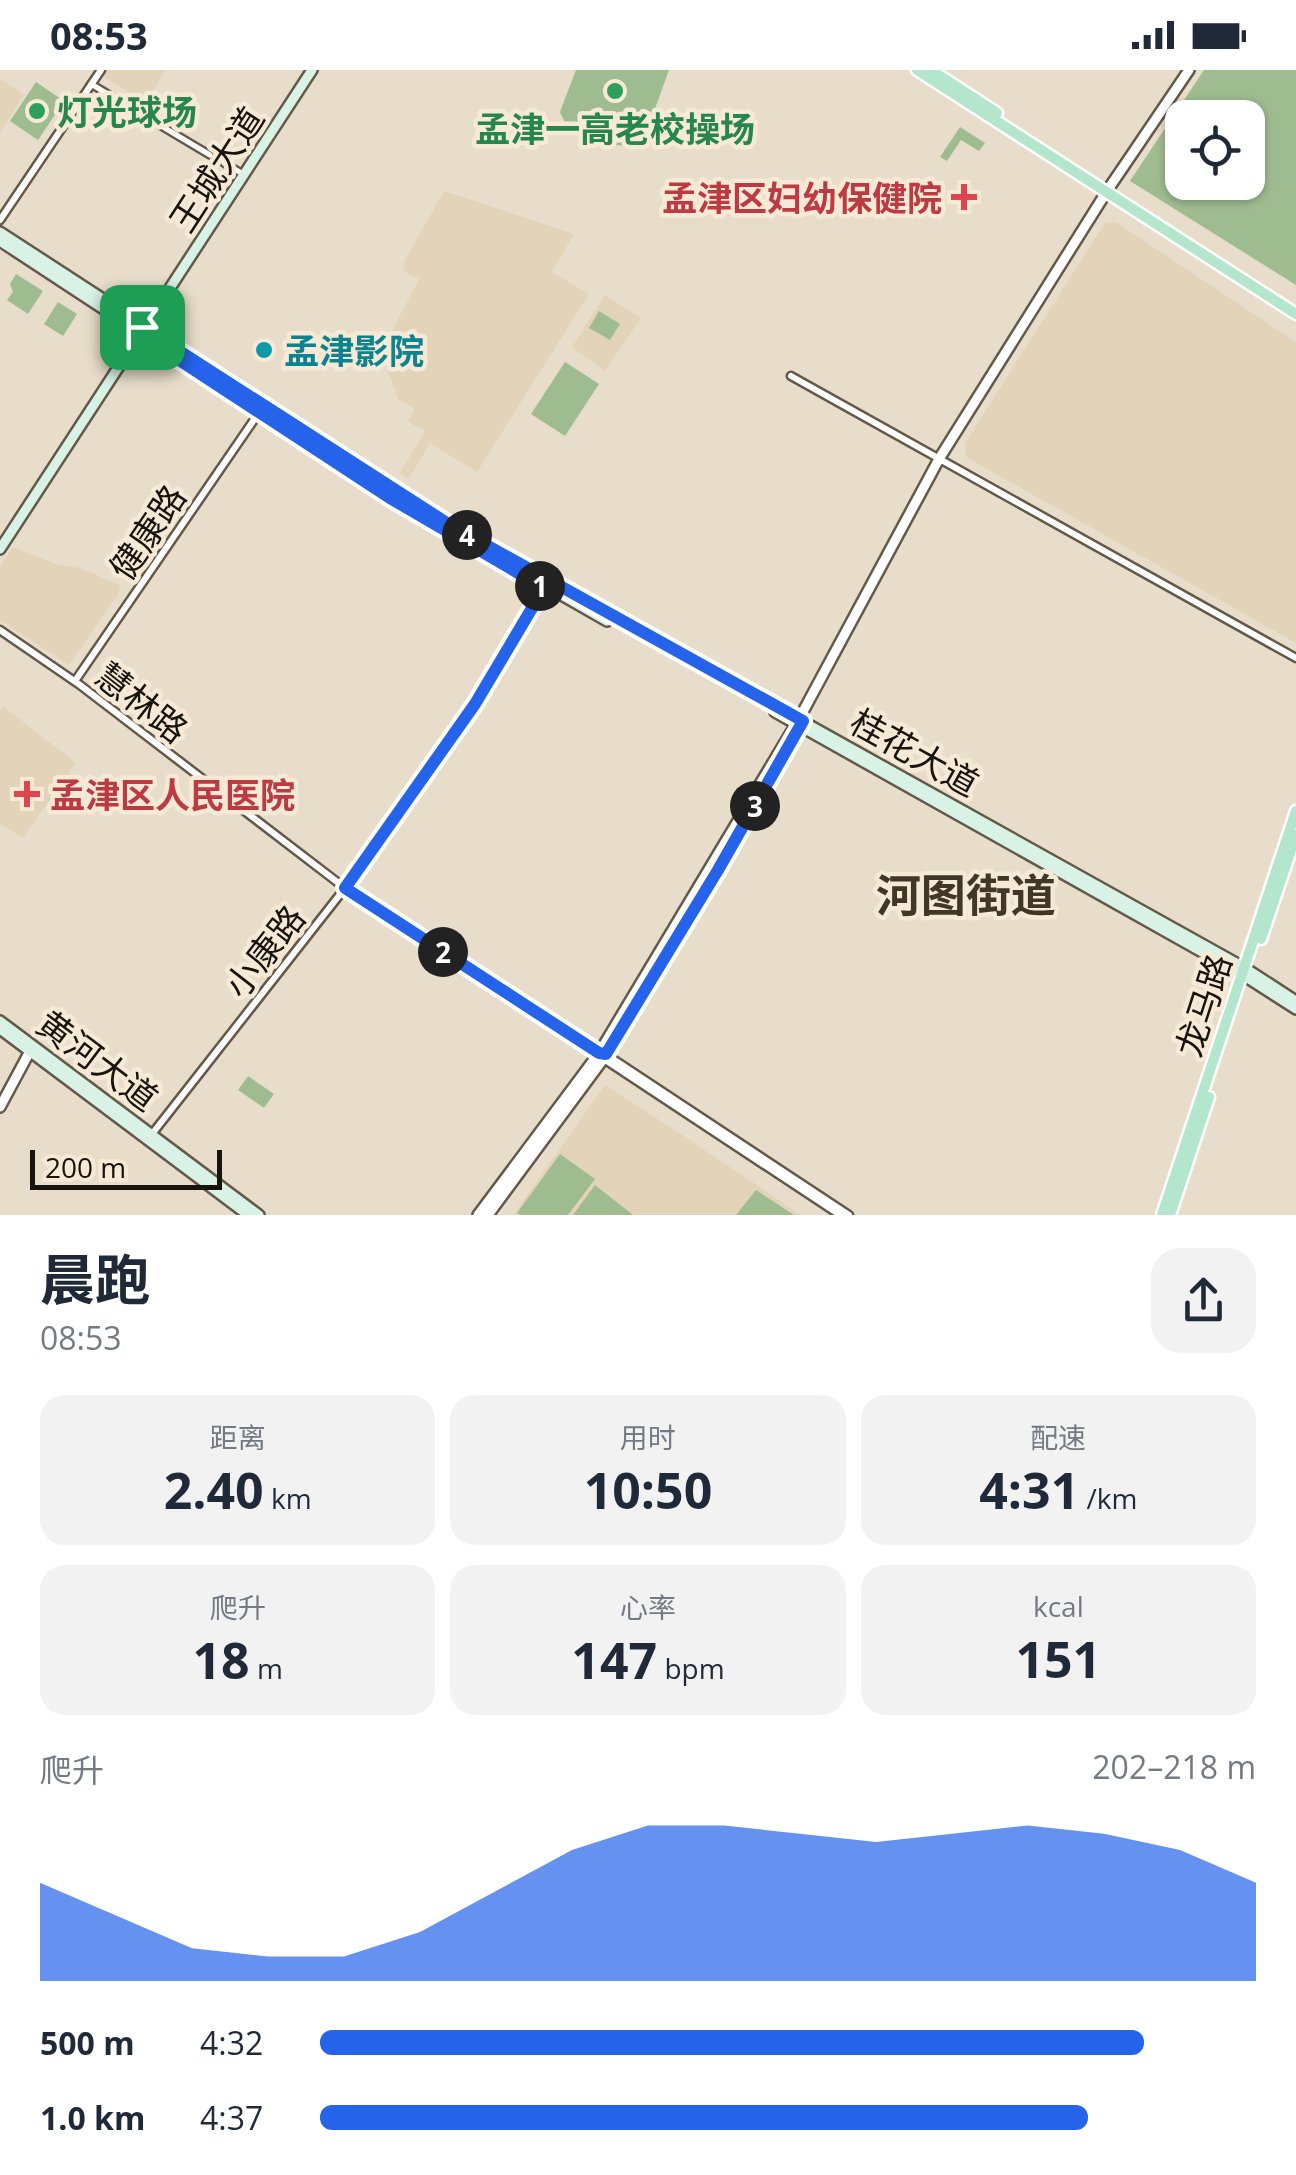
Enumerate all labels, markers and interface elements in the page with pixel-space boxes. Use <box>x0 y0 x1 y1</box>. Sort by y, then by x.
text: 08:53 <box>50 9 148 61</box>
marker: 孟津一高老校操场 <box>604 80 626 102</box>
place label: 灯光球场 <box>57 88 197 135</box>
street label: 王城大道 <box>158 97 274 241</box>
marker: 灯光球场 <box>26 100 48 122</box>
map controls <box>1165 100 1265 200</box>
button: locate <box>1165 100 1265 200</box>
place label: 孟津一高老校操场 <box>475 105 755 152</box>
place label: 孟津区妇幼保健院 <box>662 174 942 221</box>
marker: 孟津区妇幼保健院 <box>951 184 977 210</box>
pin <box>100 285 185 370</box>
icon: arrive <box>115 300 170 355</box>
place label: 孟津影院 <box>284 327 424 374</box>
marker: 孟津影院 <box>253 339 275 361</box>
street label: 健康路 <box>98 475 196 589</box>
pin: 4 <box>442 510 492 560</box>
text: 4 <box>459 516 475 554</box>
pin: 1 <box>515 561 565 611</box>
text: 1 <box>532 567 548 605</box>
street label: 慧林路 <box>86 651 198 753</box>
street label: 桂花大道 <box>842 698 988 806</box>
place label: 孟津区人民医院 <box>50 771 295 818</box>
marker: 孟津区人民医院 <box>14 781 40 807</box>
pin: 3 <box>730 781 780 831</box>
text: 3 <box>747 787 763 825</box>
district label: 河图街道 <box>876 864 1056 925</box>
street label: 小康路 <box>213 895 315 1007</box>
pin: 2 <box>418 927 468 977</box>
text: 2 <box>435 933 451 971</box>
street label: 龙马路 <box>1164 948 1242 1062</box>
street label: 黄河大道 <box>28 999 168 1121</box>
scale bar <box>30 1145 222 1190</box>
text: 200 m <box>45 1148 126 1186</box>
text: 晨跑 <box>40 1241 150 1316</box>
button: share <box>1151 1248 1256 1353</box>
text: 08:53 <box>40 1316 122 1359</box>
text: 距离 <box>210 1418 266 1456</box>
text: 用时 <box>620 1418 676 1456</box>
text: 配速 <box>1030 1418 1086 1456</box>
text: 2.40 <box>164 1456 264 1524</box>
text: 10:50 <box>584 1456 712 1524</box>
text: 4:31 <box>979 1456 1079 1524</box>
text: km <box>264 1479 312 1517</box>
text: /km <box>1079 1479 1137 1517</box>
text: kcal <box>1033 1587 1084 1625</box>
text: 爬升 <box>210 1588 266 1626</box>
text: 心率 <box>620 1588 676 1626</box>
text: 151 <box>1015 1625 1101 1693</box>
text: 18 <box>192 1626 250 1694</box>
text: 147 <box>571 1626 657 1694</box>
text: m <box>250 1649 283 1687</box>
text: bpm <box>657 1649 725 1687</box>
text: 202–218 m <box>1092 1745 1256 1788</box>
text: 爬升 <box>40 1748 104 1791</box>
text: 500 m <box>40 2021 135 2064</box>
text: 4:32 <box>200 2021 263 2064</box>
text: 1.0 km <box>40 2096 145 2139</box>
text: 4:37 <box>200 2096 263 2139</box>

